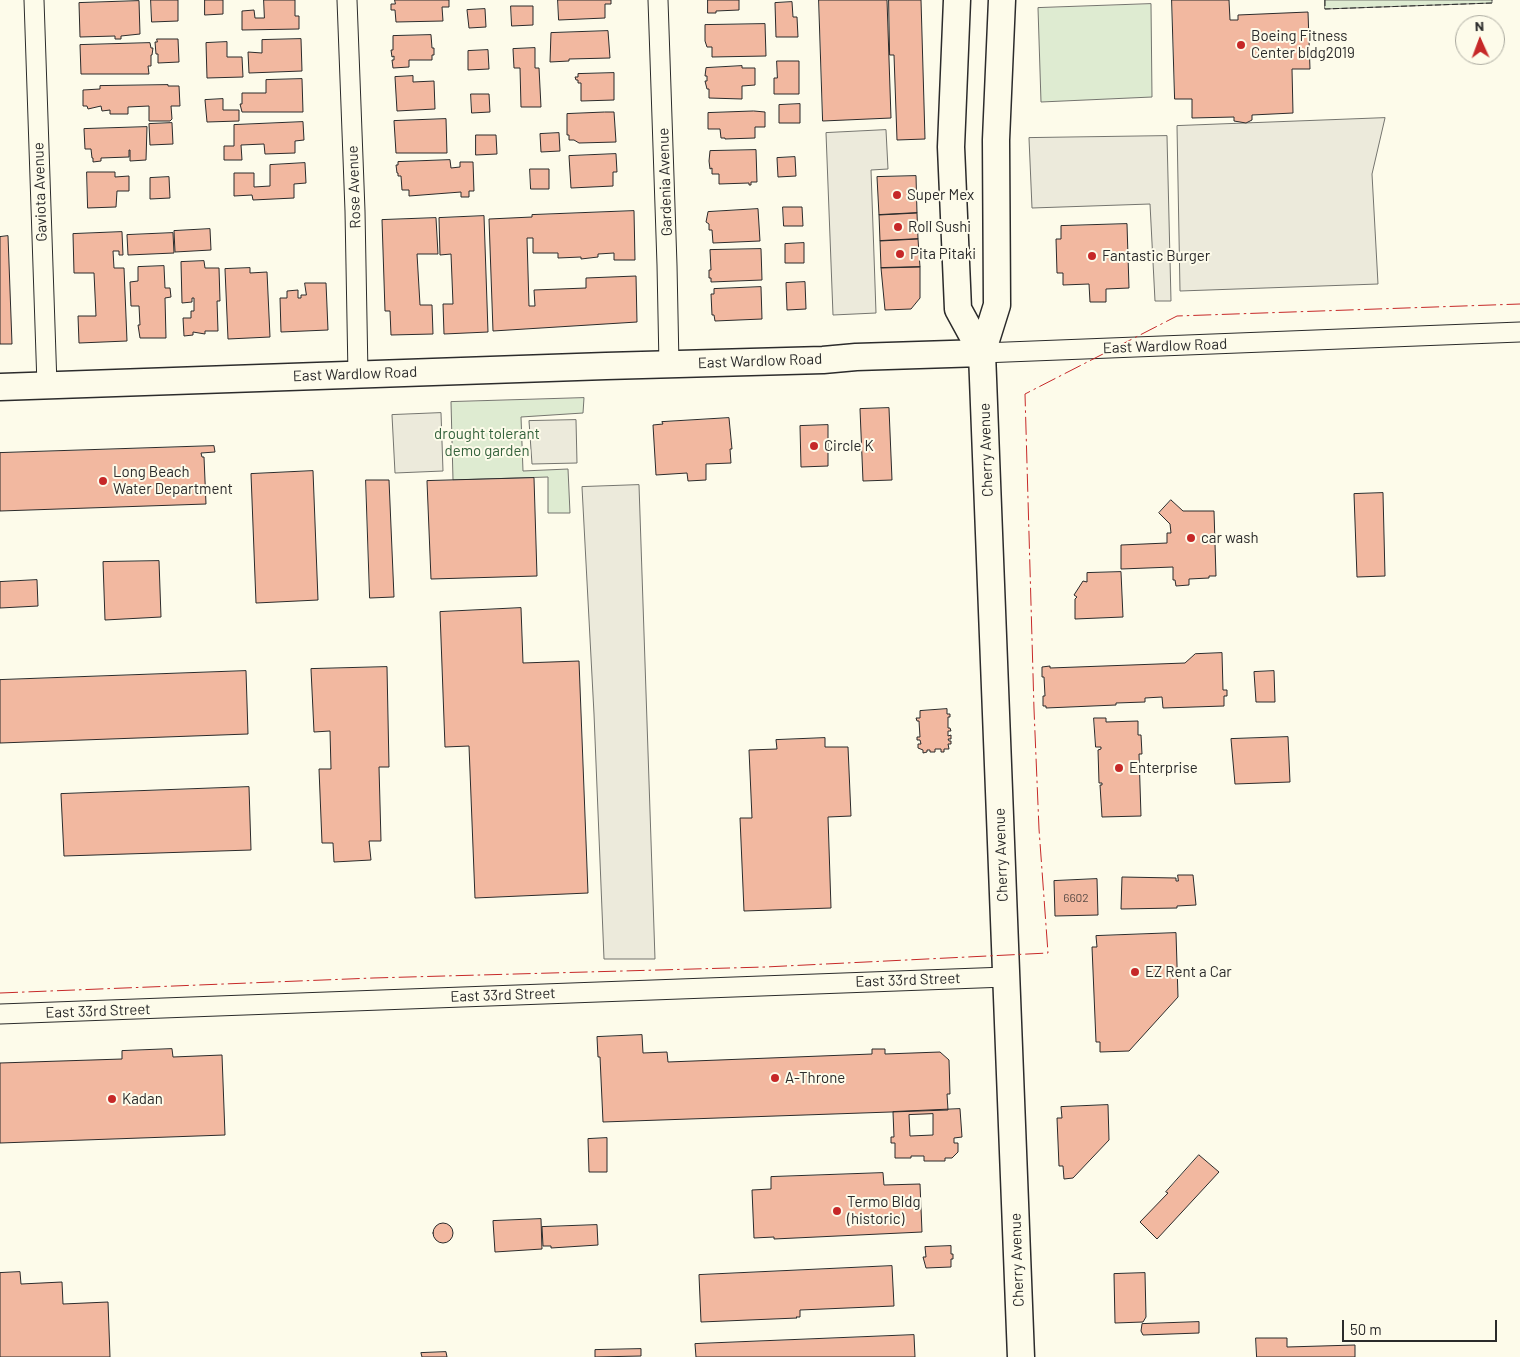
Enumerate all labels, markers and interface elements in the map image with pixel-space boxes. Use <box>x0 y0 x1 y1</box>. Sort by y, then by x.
north arrow <box>1455 15 1505 65</box>
text: N <box>1475 17 1484 34</box>
place label: Boeing Fitness Center bldg2019 <box>1251 27 1355 62</box>
marker: Boeing Fitness Center bldg2019 <box>1235 39 1247 51</box>
street label: Gardenia Avenue <box>654 127 676 237</box>
street label: Gaviota Avenue <box>29 142 51 242</box>
street label: Rose Avenue <box>344 145 364 229</box>
place label: Super Mex <box>907 186 974 204</box>
marker: Super Mex <box>891 189 903 201</box>
place label: Roll Sushi <box>908 218 971 236</box>
marker: Roll Sushi <box>892 221 904 233</box>
place label: Pita Pitaki <box>910 245 976 263</box>
place label: Fantastic Burger <box>1102 247 1210 265</box>
marker: Pita Pitaki <box>894 248 906 260</box>
marker: Fantastic Burger <box>1086 250 1098 262</box>
street label: East Wardlow Road <box>1103 335 1227 357</box>
street label: East Wardlow Road <box>698 350 822 372</box>
street label: East Wardlow Road <box>293 363 417 385</box>
street label: Cherry Avenue <box>975 403 997 497</box>
park label: drought tolerant demo garden <box>434 425 540 460</box>
place label: Circle K <box>824 437 874 455</box>
marker: Circle K <box>808 440 820 452</box>
place label: Long Beach Water Department <box>113 463 233 498</box>
marker: Long Beach Water Department <box>97 475 109 487</box>
place label: car wash <box>1201 529 1259 547</box>
marker: car wash <box>1185 532 1197 544</box>
place label: Enterprise <box>1129 759 1198 777</box>
marker: Enterprise <box>1113 762 1125 774</box>
street label: Cherry Avenue <box>990 808 1012 902</box>
house number: 6602 <box>1063 891 1089 905</box>
place label: EZ Rent a Car <box>1145 963 1232 981</box>
marker: EZ Rent a Car <box>1129 966 1141 978</box>
street label: East 33rd Street <box>855 969 961 991</box>
street label: East 33rd Street <box>450 984 556 1006</box>
street label: East 33rd Street <box>45 1000 151 1022</box>
place label: A-Throne <box>785 1069 845 1087</box>
marker: A-Throne <box>769 1072 781 1084</box>
place label: Kadan <box>122 1090 163 1108</box>
marker: Kadan <box>106 1093 118 1105</box>
place label: Termo Bldg (historic) <box>847 1193 920 1228</box>
marker: Termo Bldg (historic) <box>831 1205 843 1217</box>
street label: Cherry Avenue <box>1006 1213 1028 1307</box>
scale bar <box>1345 1310 1500 1342</box>
text: 50 m <box>1350 1320 1382 1338</box>

